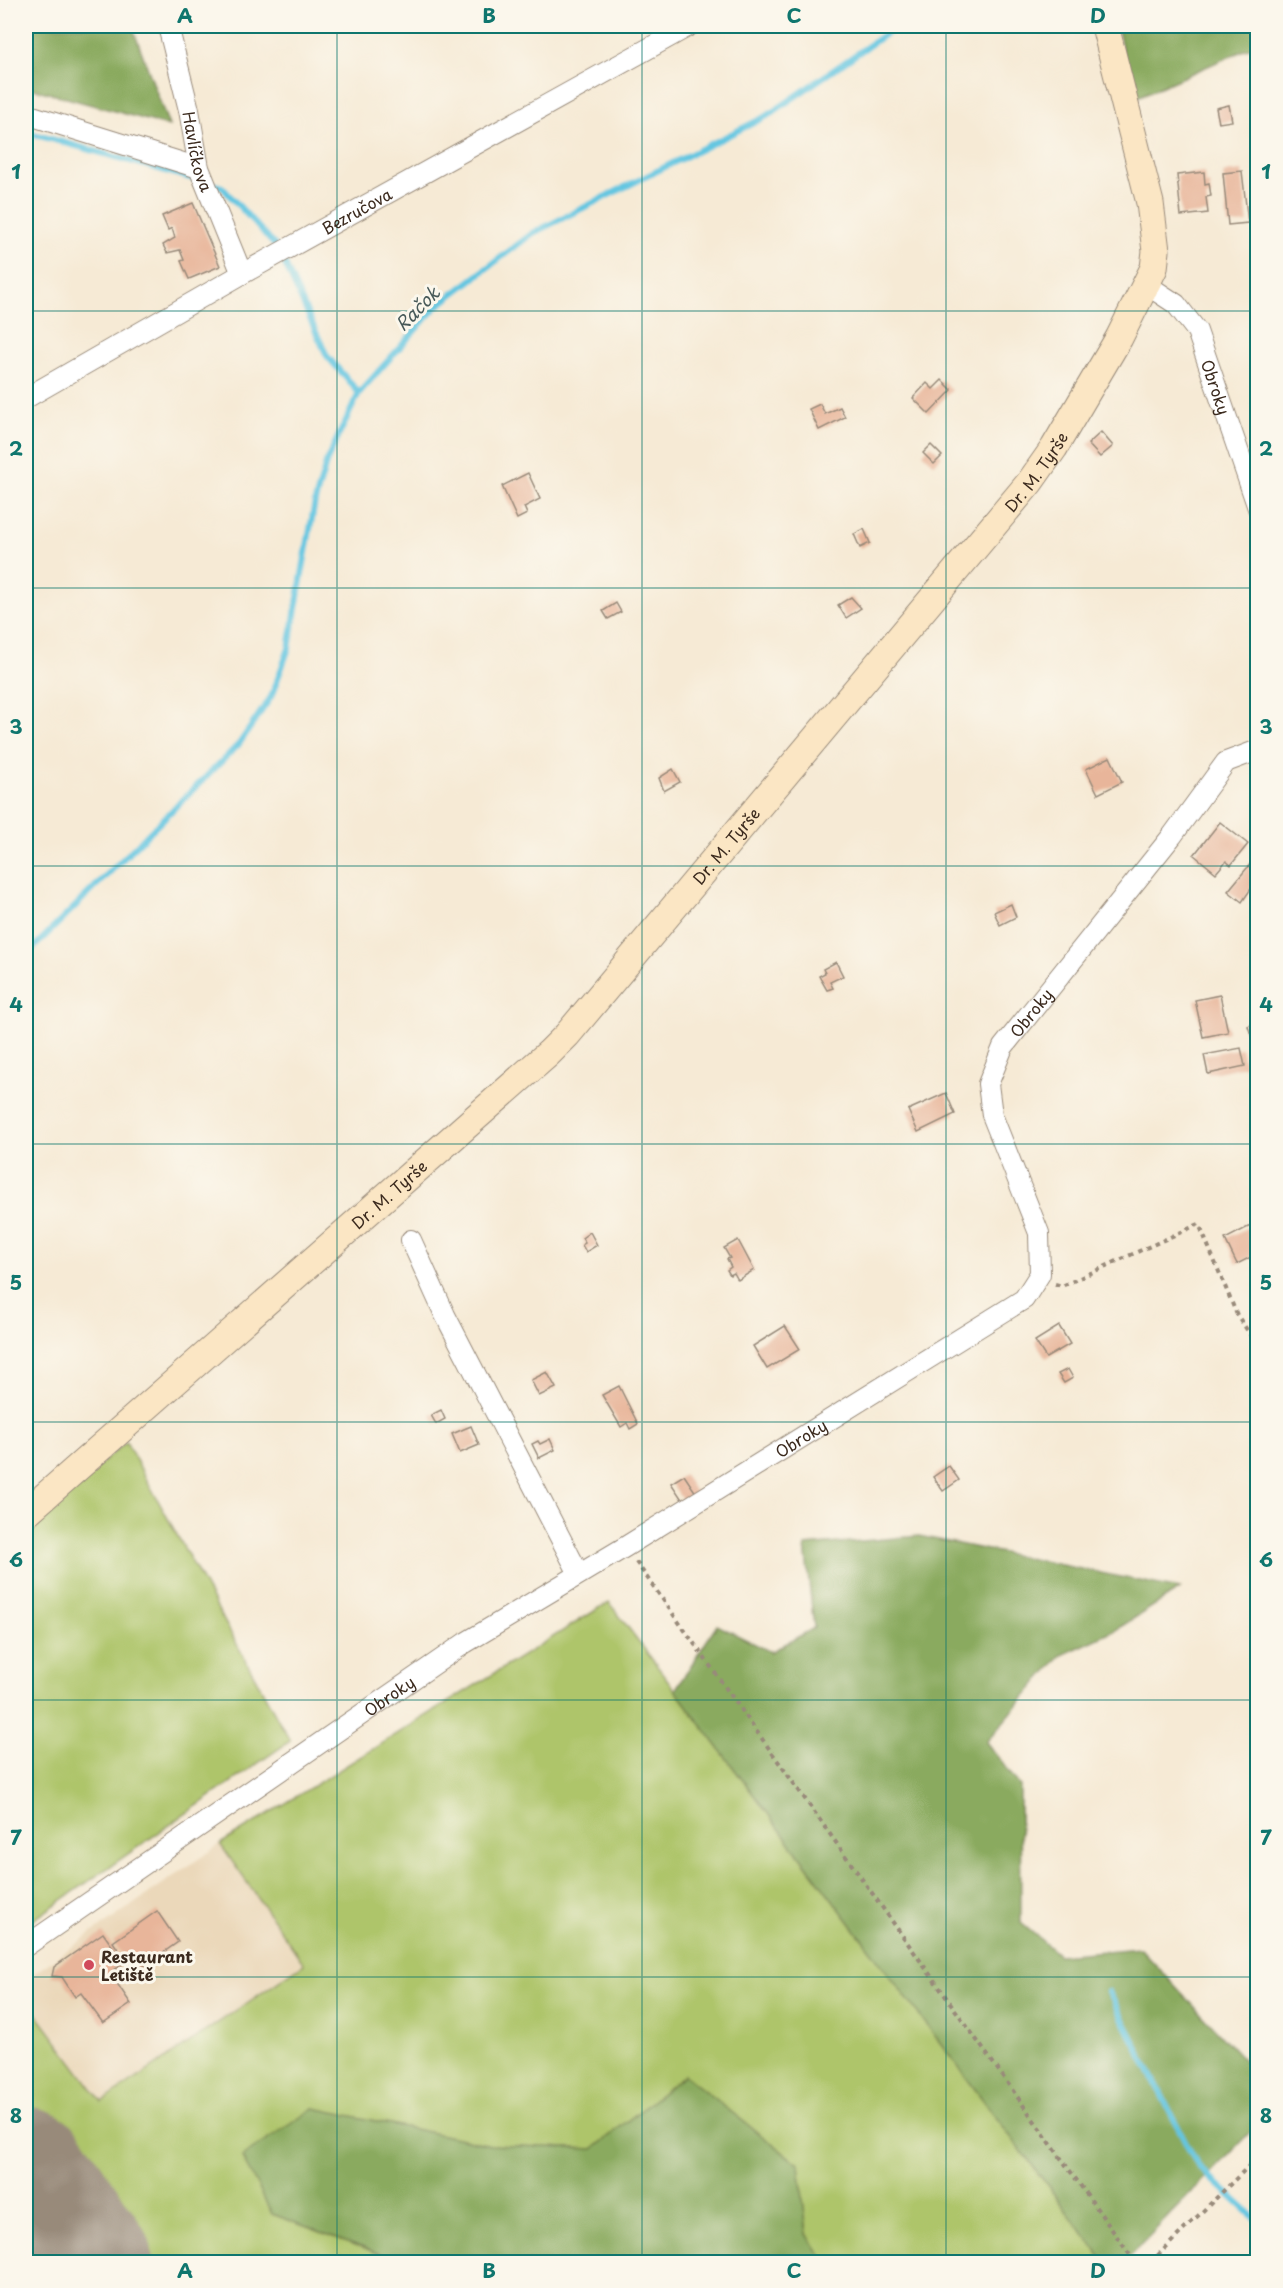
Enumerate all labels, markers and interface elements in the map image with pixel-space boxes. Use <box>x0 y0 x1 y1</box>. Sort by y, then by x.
text: A <box>177 0 193 30</box>
text: B <box>482 0 496 30</box>
text: C <box>786 0 802 30</box>
text: D <box>1090 0 1106 30</box>
street label: Havlíčkova <box>177 109 219 195</box>
text: 1 <box>11 156 21 186</box>
text: 1 <box>1261 156 1271 186</box>
street label: Bezručova <box>317 181 396 240</box>
water label: Račok <box>388 279 446 337</box>
street label: Obroky <box>1196 356 1237 418</box>
street label: Dr. M. Tyrše <box>998 427 1073 517</box>
text: 2 <box>9 433 23 463</box>
text: 2 <box>1259 433 1273 463</box>
text: 3 <box>9 711 23 741</box>
text: 3 <box>1259 711 1273 741</box>
street label: Dr. M. Tyrše <box>686 802 765 889</box>
street label: Obroky <box>1004 983 1058 1042</box>
text: 4 <box>9 989 23 1019</box>
text: 4 <box>1259 989 1273 1019</box>
street label: Dr. M. Tyrše <box>345 1154 432 1234</box>
text: 5 <box>10 1267 22 1297</box>
text: 5 <box>1260 1267 1272 1297</box>
street label: Obroky <box>770 1413 831 1463</box>
text: 6 <box>9 1544 23 1574</box>
text: 6 <box>1259 1544 1273 1574</box>
street label: Obroky <box>359 1669 419 1722</box>
text: 7 <box>10 1822 22 1852</box>
text: 7 <box>1260 1822 1272 1852</box>
place label: Restaurant Letiště <box>101 1944 193 1986</box>
marker: Restaurant Letiště <box>82 1958 96 1972</box>
text: 8 <box>10 2100 22 2130</box>
text: 8 <box>1260 2100 1272 2130</box>
text: A <box>177 2255 193 2285</box>
text: B <box>482 2255 496 2285</box>
text: C <box>786 2255 802 2285</box>
text: D <box>1090 2255 1106 2285</box>

